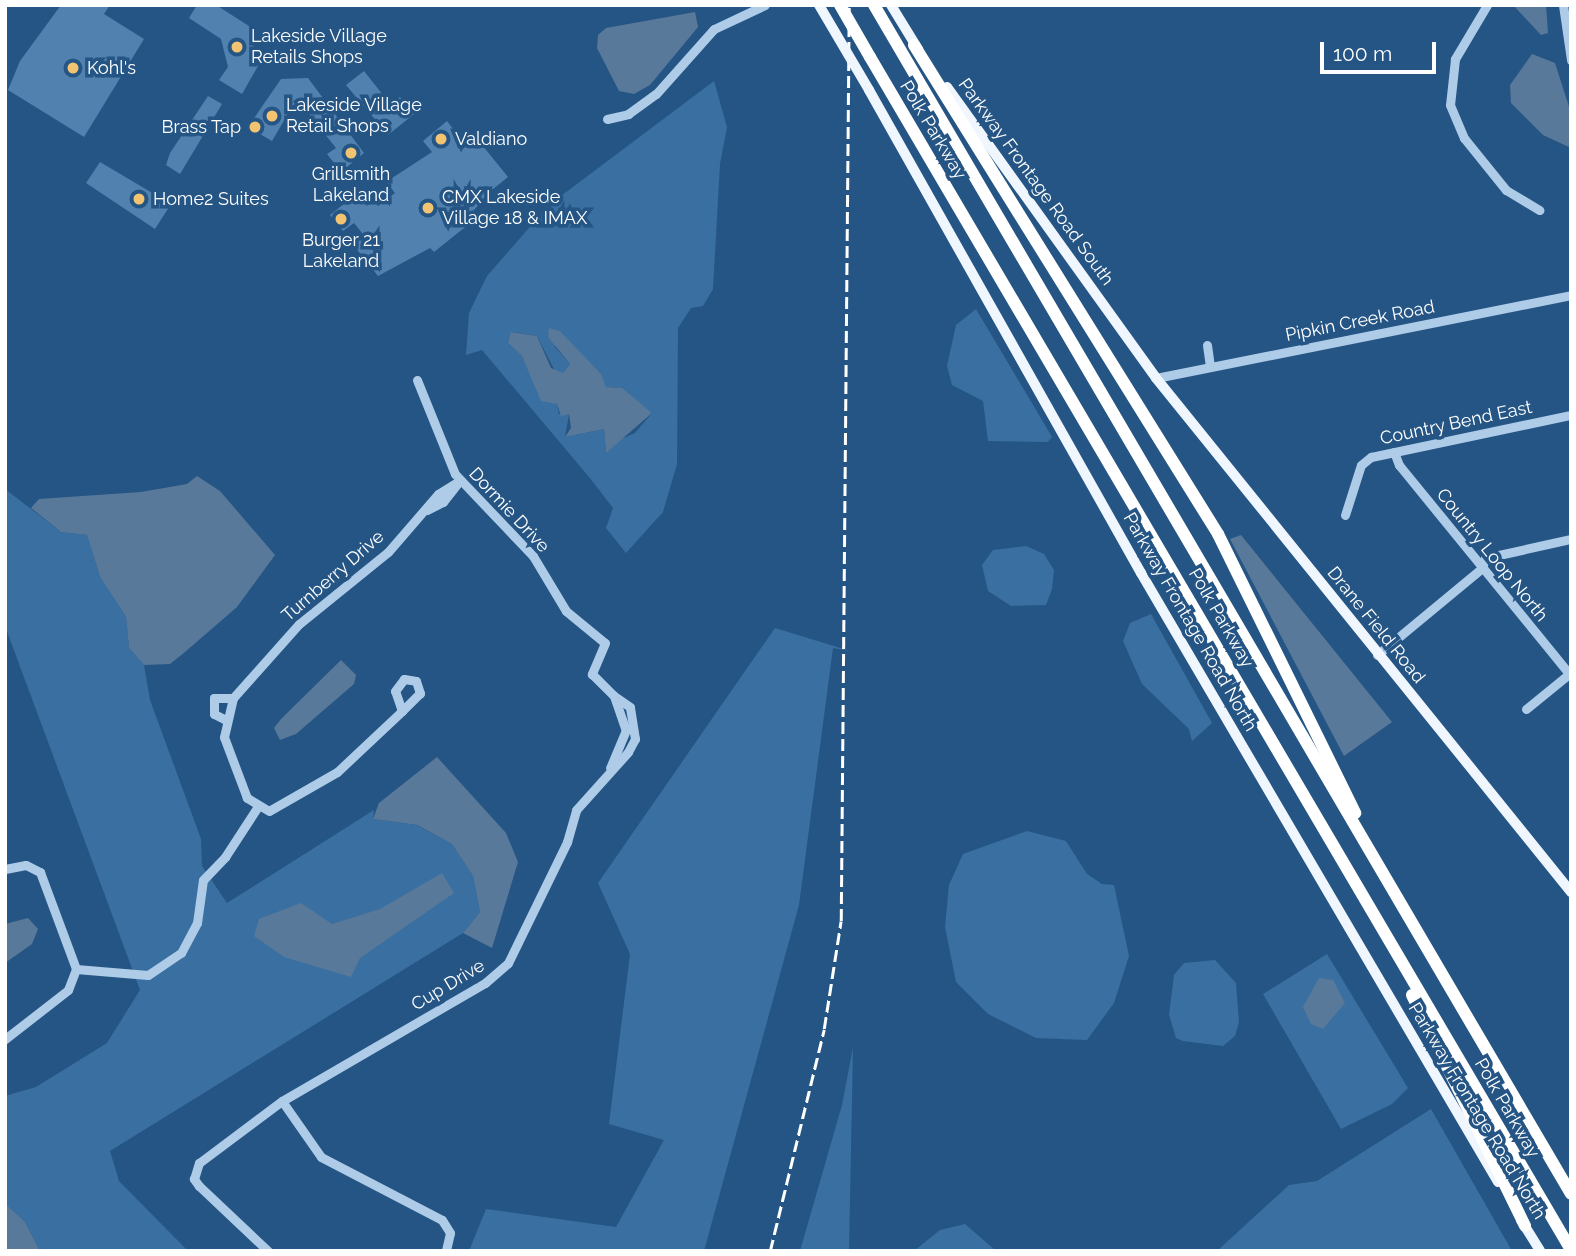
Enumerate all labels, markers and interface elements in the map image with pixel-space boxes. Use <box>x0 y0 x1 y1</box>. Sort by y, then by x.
place label: Lakeside Village Retails Shops <box>251 26 387 68</box>
scale bar <box>1324 28 1440 72</box>
marker: Lakeside Village Retails Shops <box>229 39 245 55</box>
text: 100 m <box>1333 41 1392 66</box>
place label: Kohl's <box>87 57 136 79</box>
marker: Kohl's <box>65 60 81 76</box>
street label: Parkway Frontage Road South <box>954 74 1118 290</box>
street label: Polk Parkway <box>895 77 971 183</box>
place label: Lakeside Village Retail Shops <box>286 95 422 138</box>
marker: Lakeside Village Retail Shops <box>264 108 280 124</box>
place label: Brass Tap <box>161 116 241 138</box>
marker: Brass Tap <box>247 119 263 135</box>
place label: Valdiano <box>455 128 527 150</box>
marker: Valdiano <box>433 131 449 147</box>
marker: Grillsmith Lakeland <box>343 145 359 161</box>
place label: Grillsmith Lakeland <box>312 164 390 206</box>
place label: CMX Lakeside Village 18 & IMAX <box>442 187 587 230</box>
place label: Home2 Suites <box>153 188 269 210</box>
marker: Home2 Suites <box>131 191 147 207</box>
marker: CMX Lakeside Village 18 & IMAX <box>420 200 436 216</box>
marker: Burger 21 Lakeland <box>333 211 349 227</box>
place label: Burger 21 Lakeland <box>302 230 380 272</box>
street label: Pipkin Creek Road <box>1284 296 1436 346</box>
street label: Country Bend East <box>1378 396 1534 450</box>
street label: Dormie Drive <box>464 463 554 557</box>
street label: Country Loop North <box>1432 484 1552 626</box>
street label: Parkway Frontage Road North <box>1118 509 1262 735</box>
street label: Turnberry Drive <box>277 526 389 626</box>
street label: Drane Field Road <box>1322 562 1430 688</box>
street label: Polk Parkway <box>1184 564 1258 672</box>
street label: Cup Drive <box>407 955 489 1015</box>
street label: Parkway Frontage Road North <box>1404 999 1550 1223</box>
street label: Polk Parkway <box>1470 1054 1544 1162</box>

